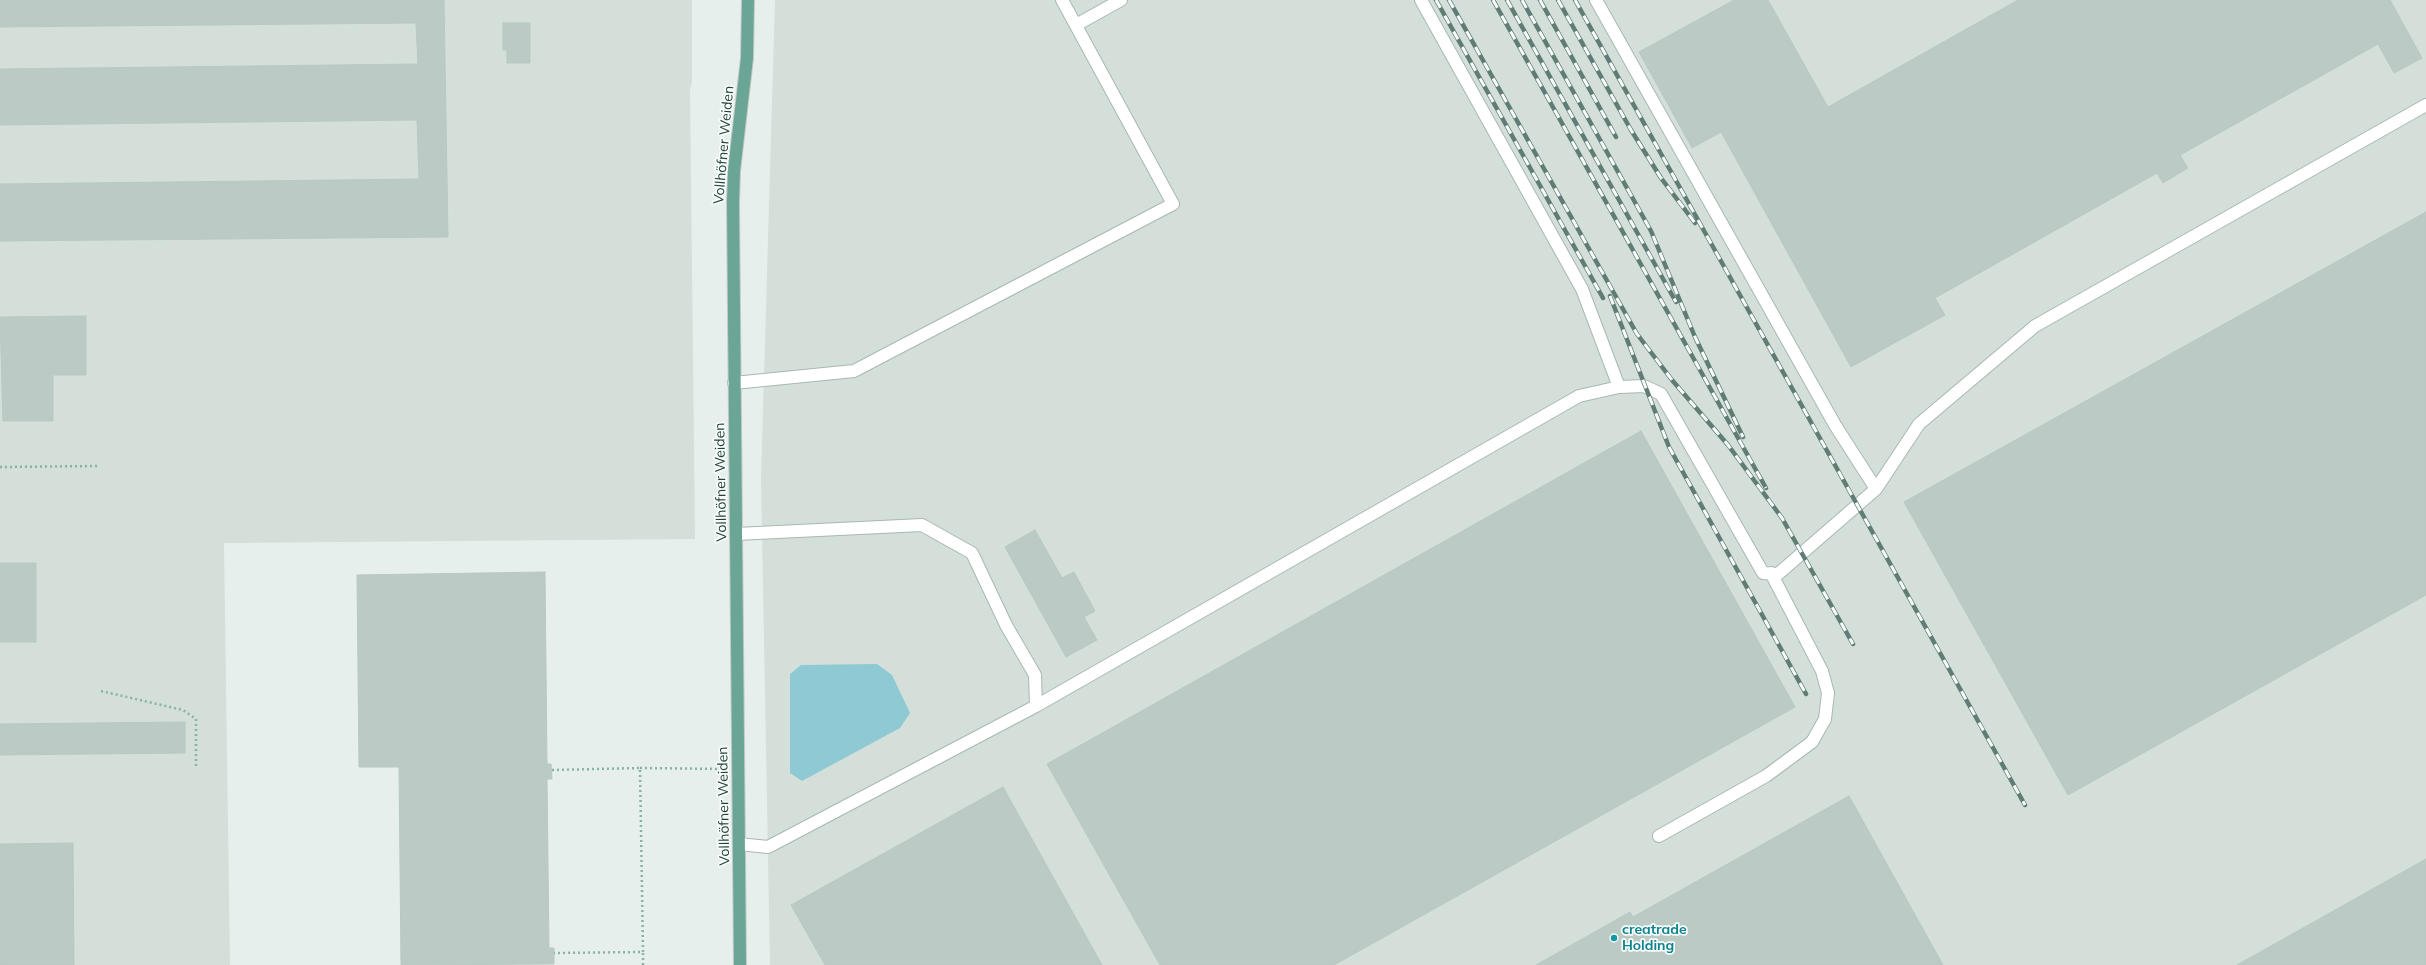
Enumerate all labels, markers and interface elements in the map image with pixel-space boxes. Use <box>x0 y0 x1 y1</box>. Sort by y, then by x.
street label: Vollhöfner Weiden <box>710 85 738 205</box>
street label: Vollhöfner Weiden <box>712 422 730 542</box>
street label: Vollhöfner Weiden <box>715 746 733 866</box>
place label: creatrade Holding <box>1622 922 1687 954</box>
marker: creatrade Holding <box>1609 933 1619 943</box>

